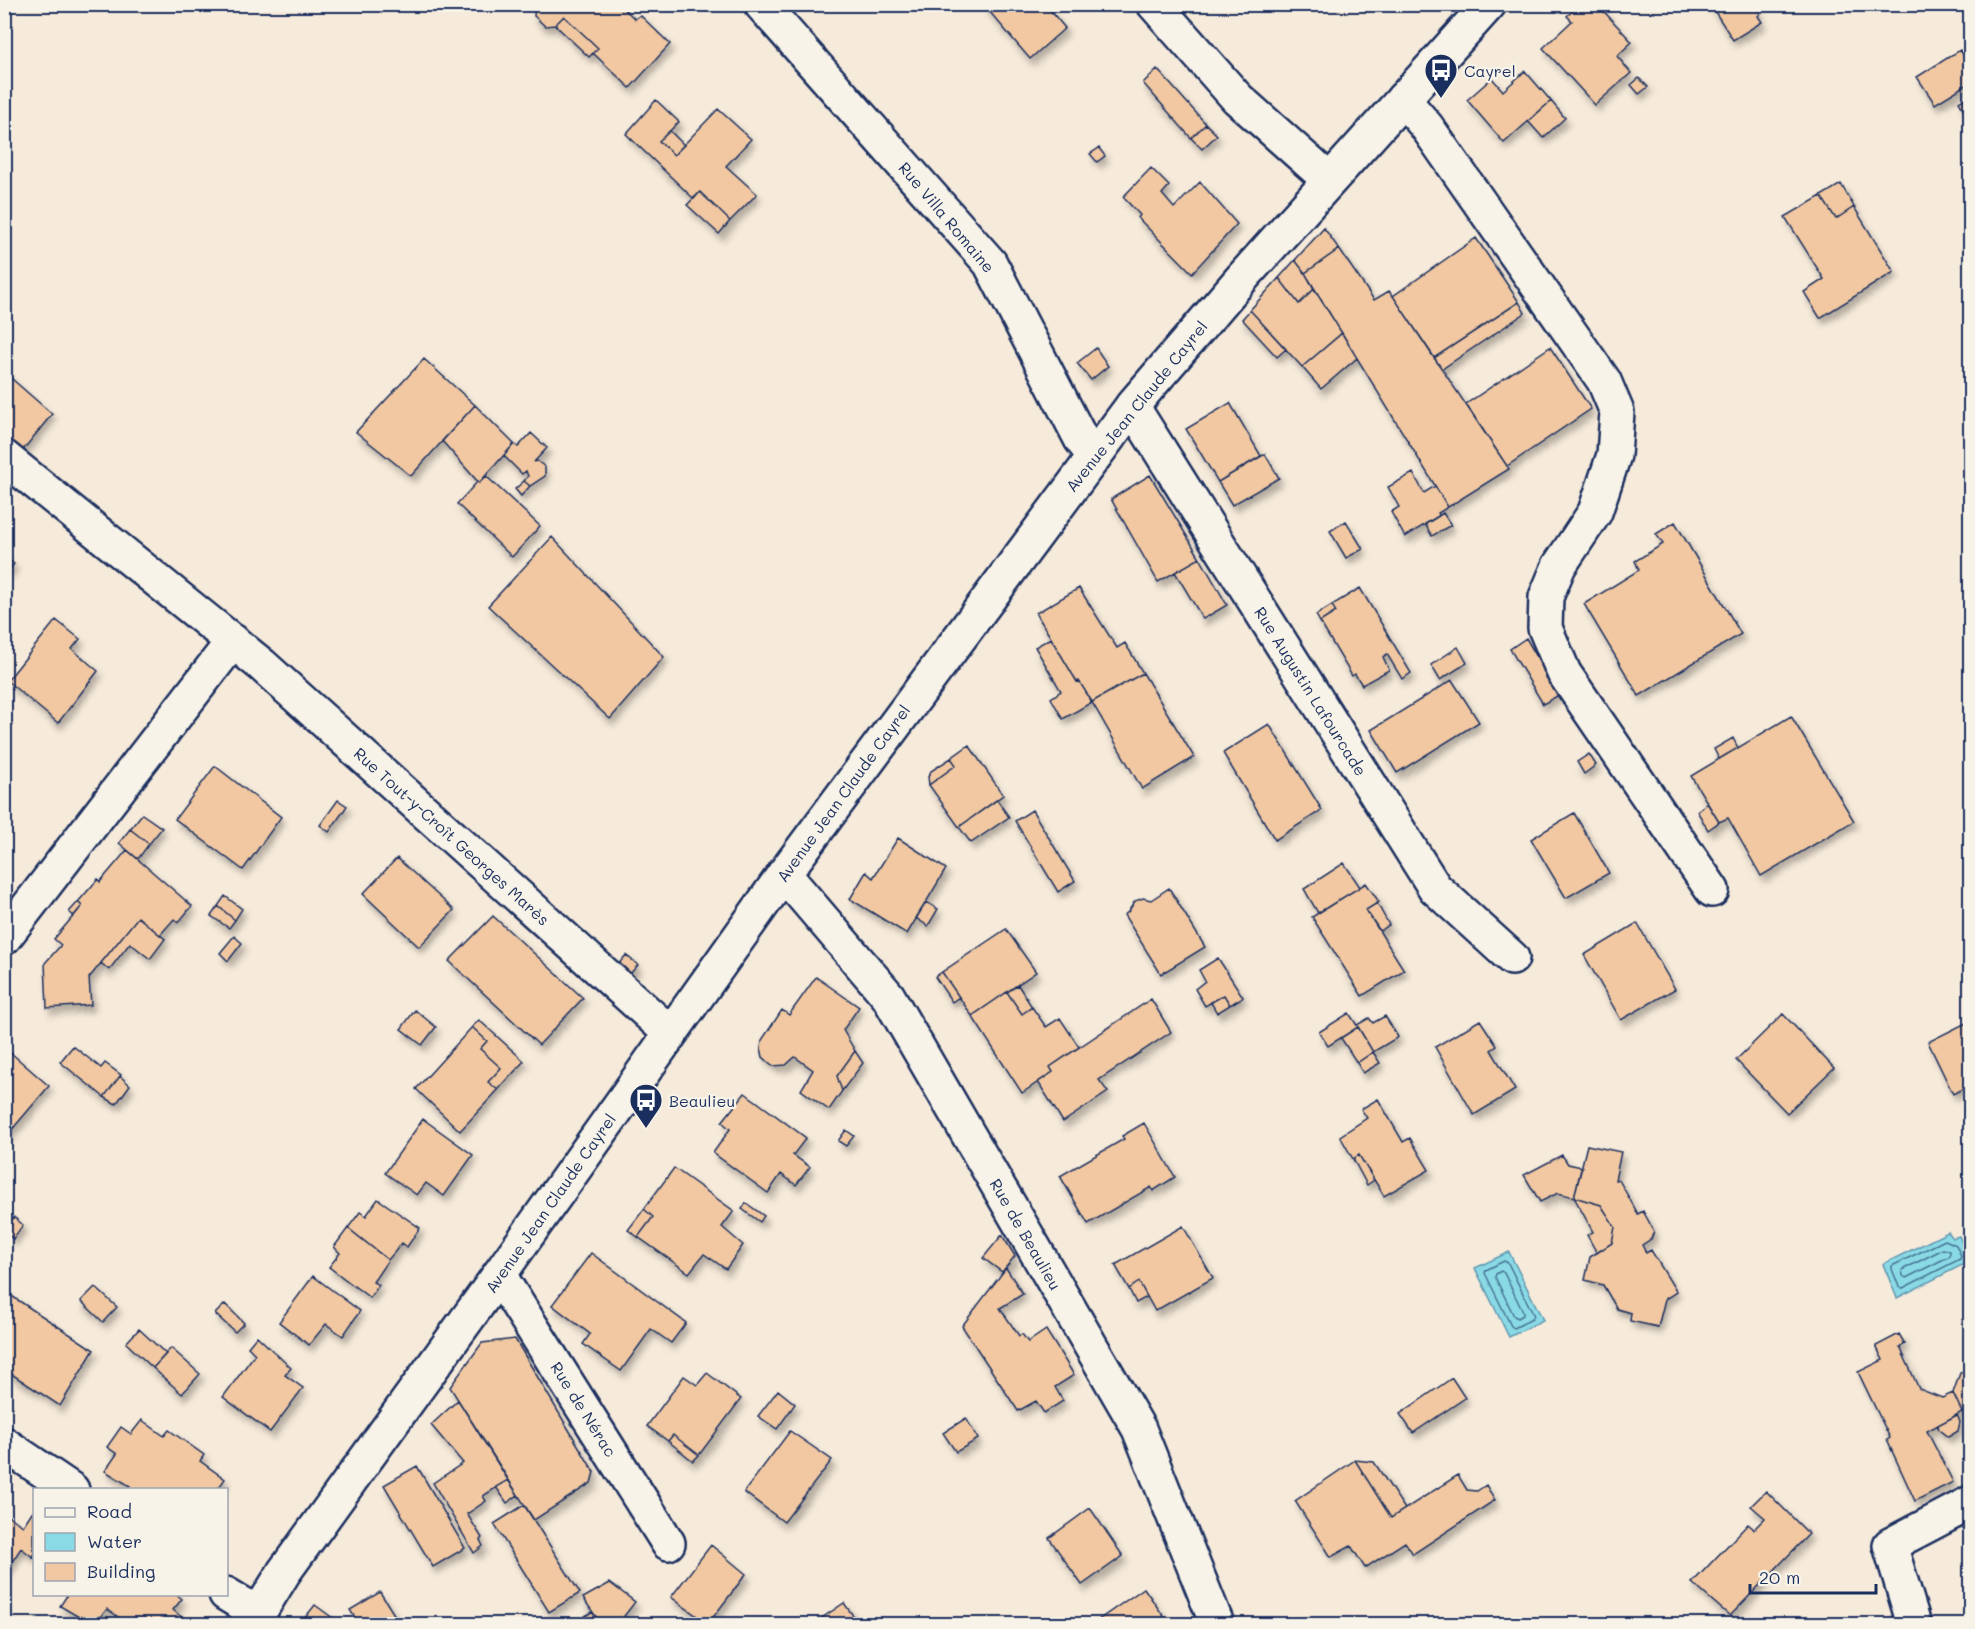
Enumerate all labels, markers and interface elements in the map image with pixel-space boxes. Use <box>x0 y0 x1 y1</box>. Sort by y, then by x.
bus stop icon: Cayrel <box>1423 52 1459 99</box>
place label: Cayrel <box>1464 60 1516 81</box>
street label: Rue Villa Romaine <box>894 157 1000 277</box>
street label: Avenue Jean Claude Cayrel <box>1060 316 1212 496</box>
street label: Rue Augustin Lafourcade <box>1250 602 1372 780</box>
street label: Avenue Jean Claude Cayrel <box>772 700 914 886</box>
street label: Rue Tout-y-Croît Georges Marès <box>350 742 554 930</box>
bus stop icon: Beaulieu <box>628 1082 664 1129</box>
place label: Beaulieu <box>669 1090 735 1111</box>
street label: Avenue Jean Claude Cayrel <box>480 1109 620 1297</box>
street label: Rue de Beaulieu <box>986 1174 1066 1294</box>
street label: Rue de Nérac <box>546 1358 622 1460</box>
legend <box>33 1488 228 1596</box>
text: Road <box>87 1499 132 1523</box>
text: Water <box>87 1529 142 1553</box>
scale bar <box>1750 1557 1876 1595</box>
text: Building <box>87 1559 155 1583</box>
text: 20 m <box>1759 1565 1800 1589</box>

